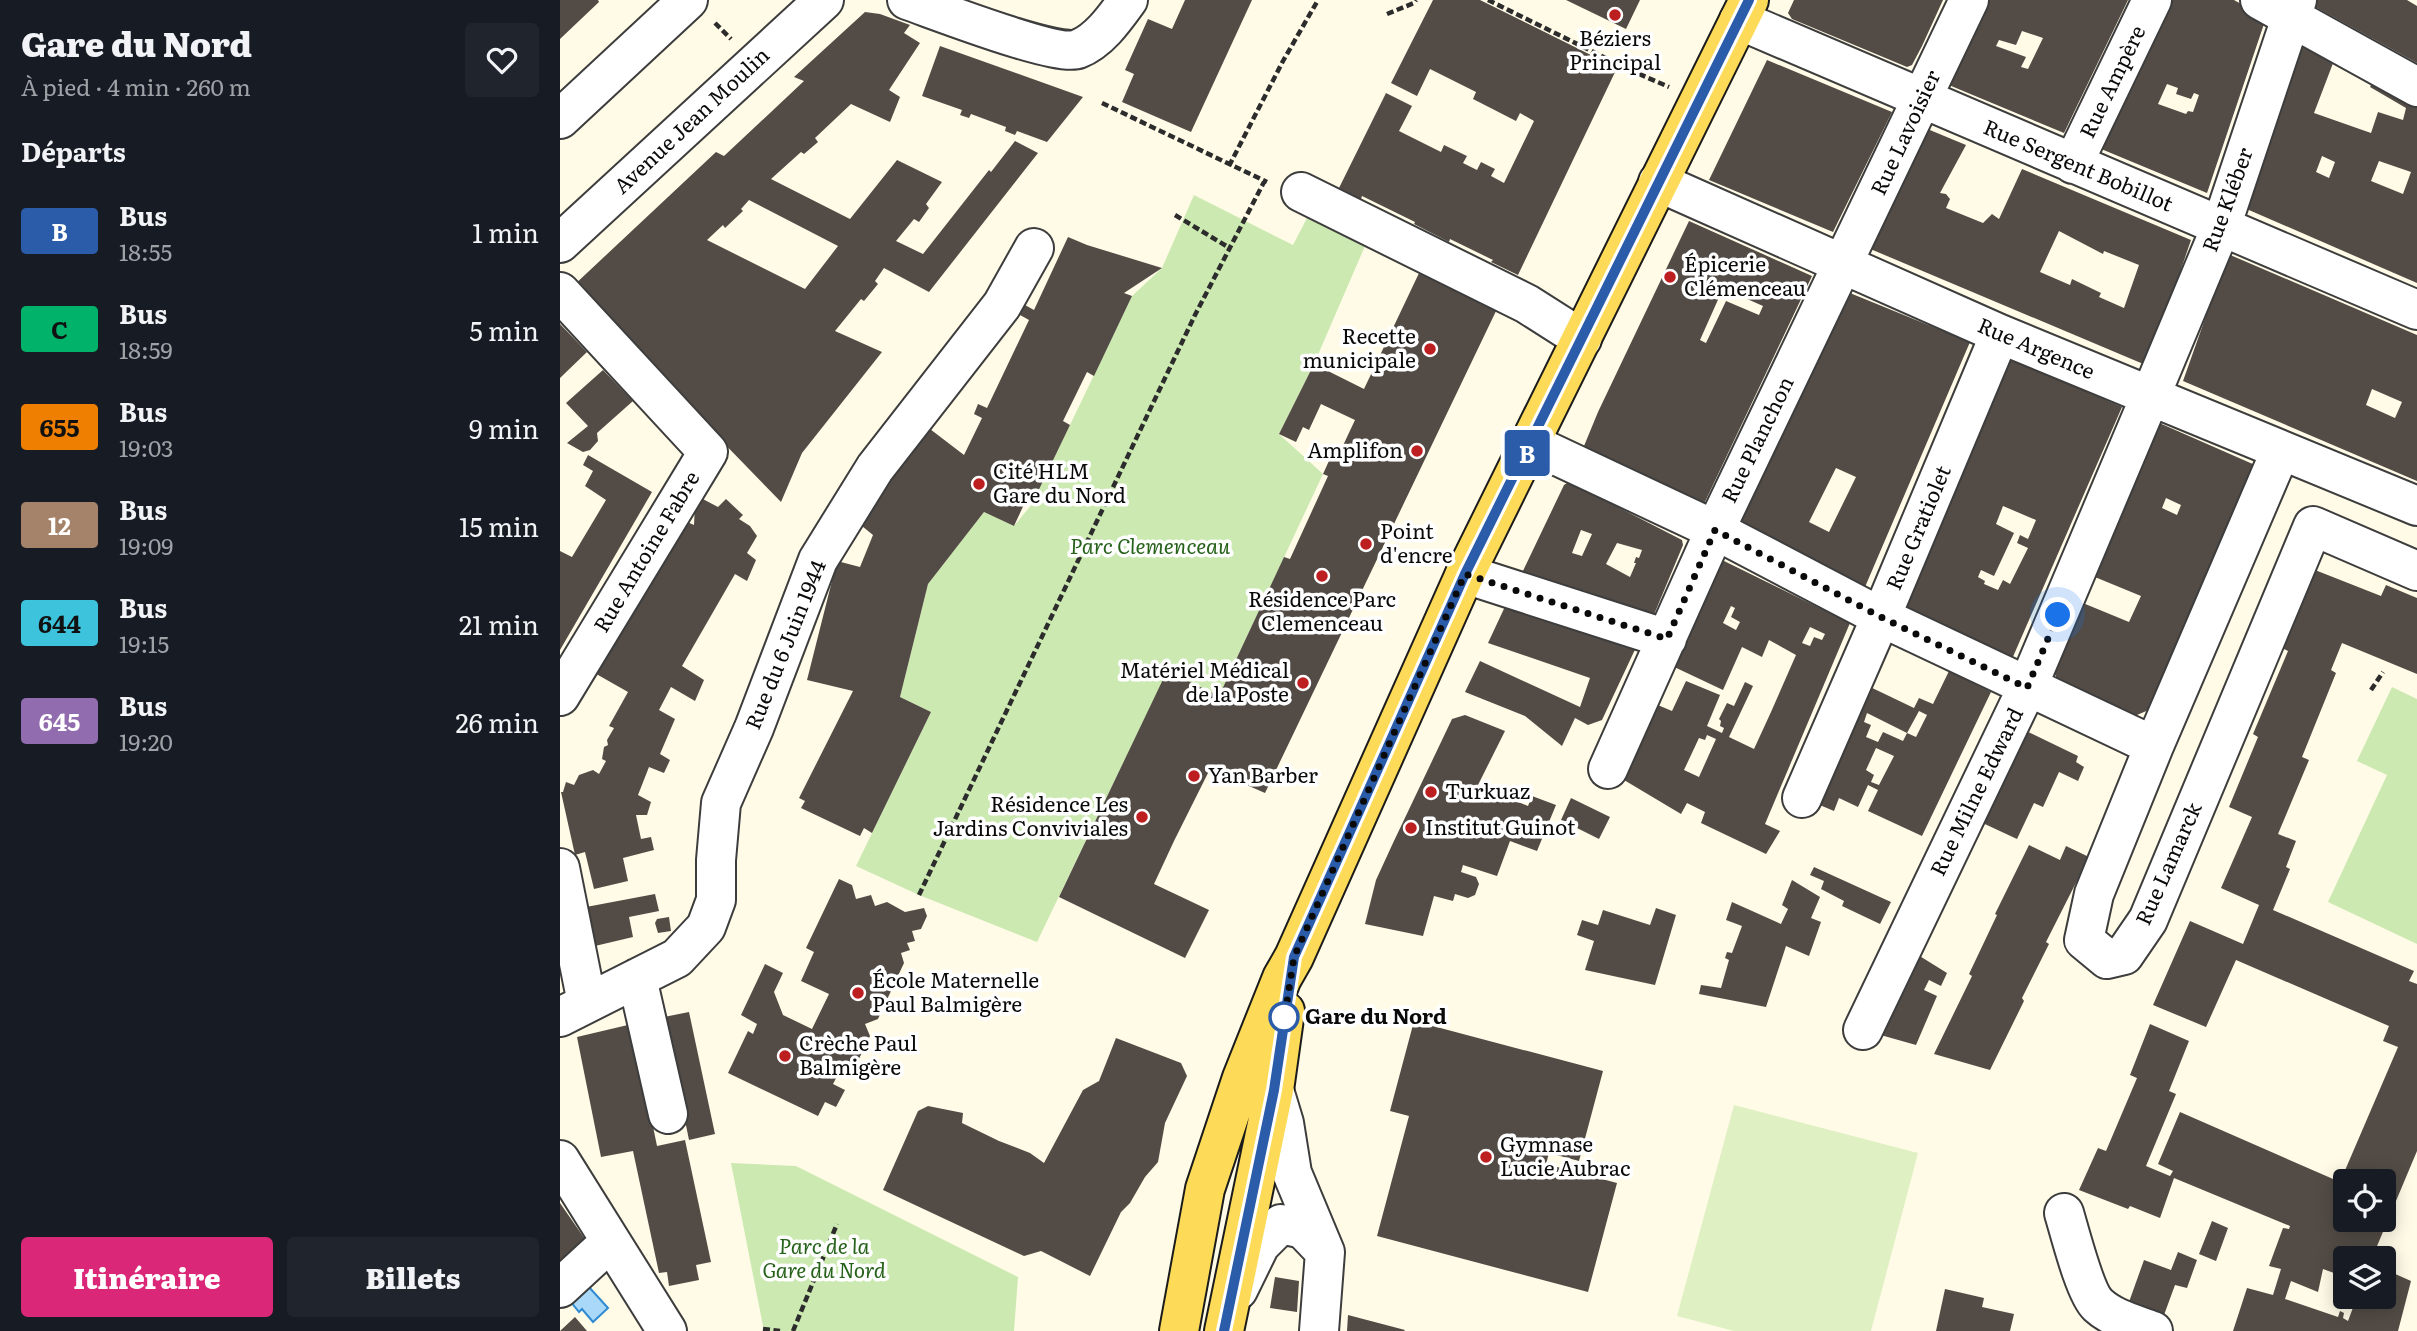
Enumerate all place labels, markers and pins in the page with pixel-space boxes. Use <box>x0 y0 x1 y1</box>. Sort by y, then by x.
marker: Béziers Principal <box>1607 7 1623 23</box>
place label: Béziers Principal <box>1569 21 1661 76</box>
place label: Épicerie Clémenceau <box>1684 247 1806 302</box>
marker: Épicerie Clémenceau <box>1662 269 1678 285</box>
place label: Recette municipale <box>1302 319 1416 374</box>
marker: Recette municipale <box>1422 341 1438 357</box>
place label: Amplifon <box>1307 433 1403 464</box>
marker: Amplifon <box>1409 443 1425 459</box>
place label: Cité HLM Gare du Nord <box>993 454 1126 509</box>
marker: Cité HLM Gare du Nord <box>971 476 987 492</box>
place label: Point d'encre <box>1380 514 1453 569</box>
marker: Point d'encre <box>1358 536 1374 552</box>
marker: Résidence Parc Clemenceau <box>1314 568 1330 584</box>
place label: Résidence Parc Clemenceau <box>1248 582 1396 637</box>
place label: Matériel Médical de la Poste <box>1120 653 1289 708</box>
marker: Matériel Médical de la Poste <box>1295 675 1311 691</box>
place label: Yan Barber <box>1208 758 1318 789</box>
marker: Yan Barber <box>1186 768 1202 784</box>
place label: Turkuaz <box>1445 774 1530 805</box>
marker: Turkuaz <box>1423 784 1439 800</box>
place label: Résidence Les Jardins Conviviales <box>933 787 1128 842</box>
marker: Résidence Les Jardins Conviviales <box>1134 809 1150 825</box>
place label: Institut Guinot <box>1425 810 1576 841</box>
marker: Institut Guinot <box>1403 820 1419 836</box>
place label: École Maternelle Paul Balmigère <box>872 963 1039 1018</box>
marker: École Maternelle Paul Balmigère <box>850 985 866 1001</box>
place label: Gare du Nord <box>1305 999 1447 1030</box>
marker: Gare du Nord <box>1269 1002 1299 1032</box>
place label: Crèche Paul Balmigère <box>799 1026 917 1081</box>
marker: Crèche Paul Balmigère <box>777 1048 793 1064</box>
place label: Gymnase Lucie Aubrac <box>1500 1127 1630 1182</box>
marker: Gymnase Lucie Aubrac <box>1478 1149 1494 1165</box>

